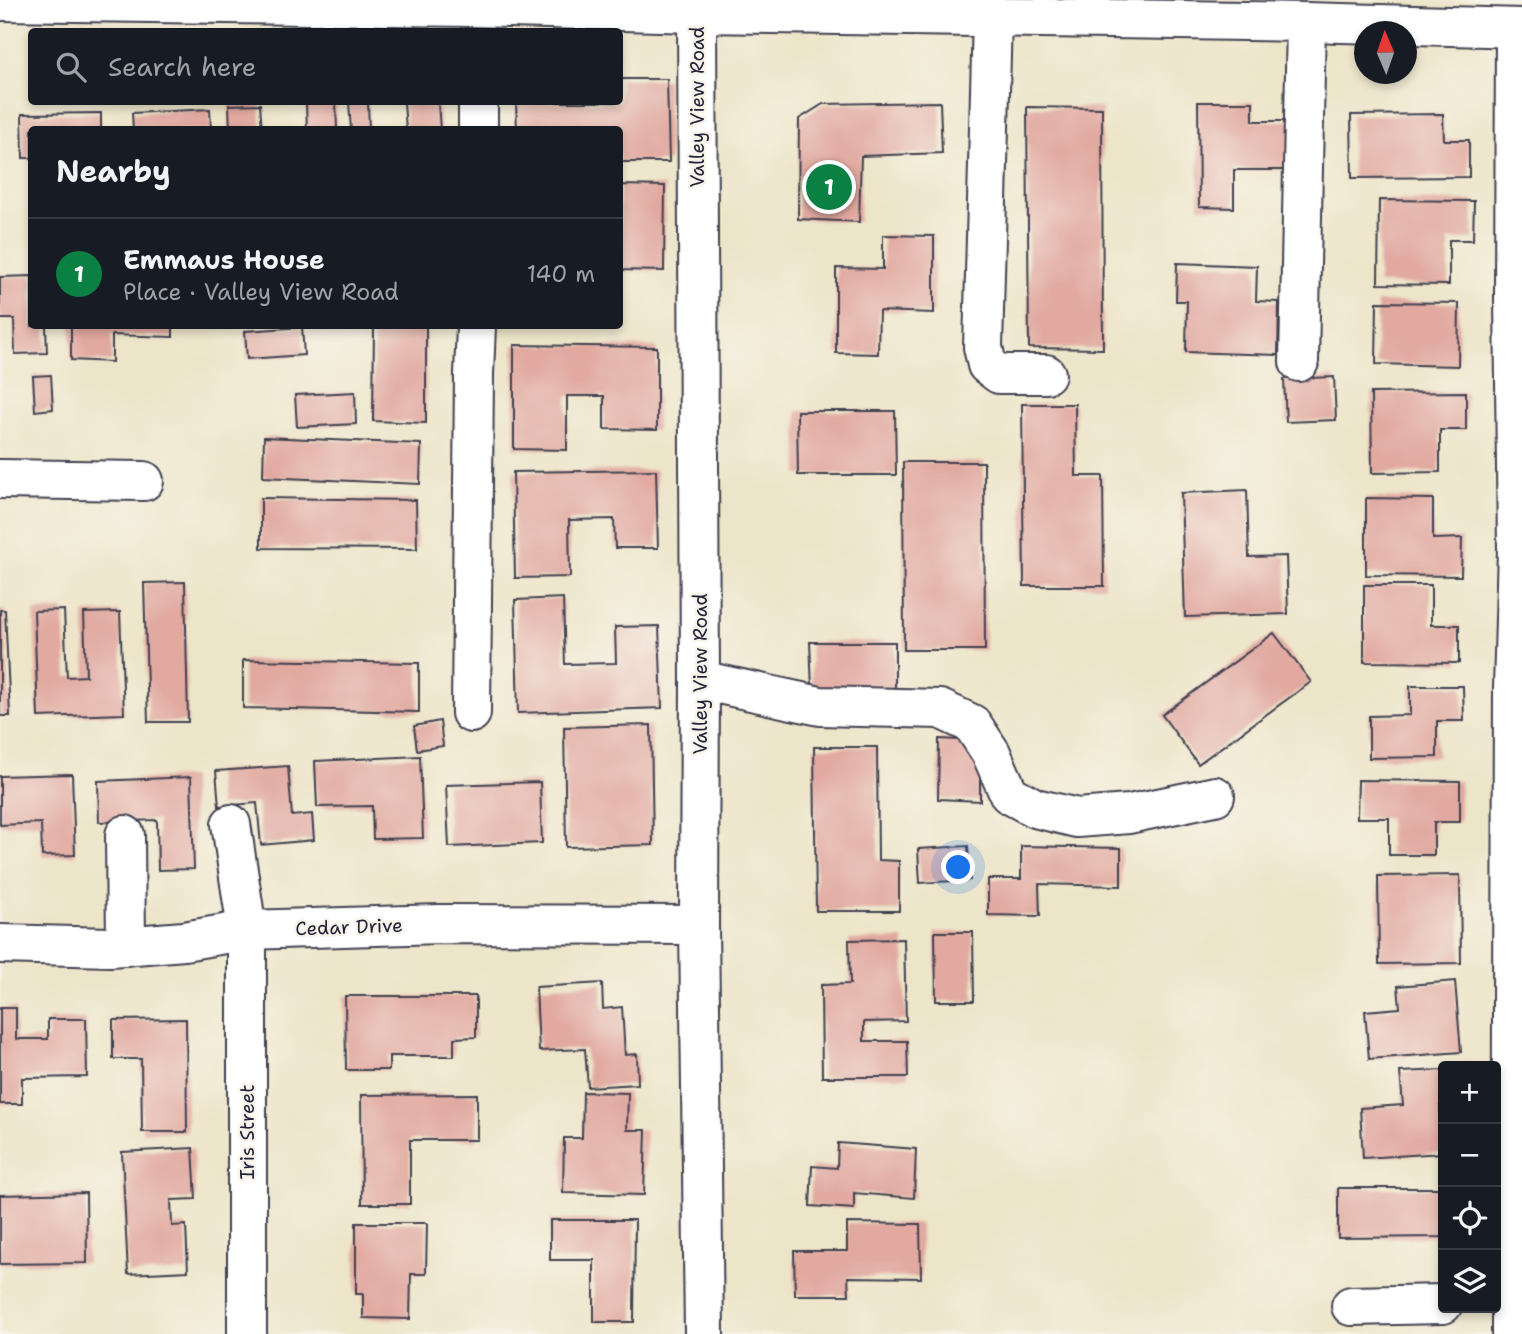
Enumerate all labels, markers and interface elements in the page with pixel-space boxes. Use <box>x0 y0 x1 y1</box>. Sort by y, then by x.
north arrow <box>1354 21 1417 84</box>
street label: Valley View Road <box>685 26 710 188</box>
search box <box>28 28 623 105</box>
icon: search <box>52 48 90 86</box>
text: Search here <box>108 49 257 84</box>
text: Nearby <box>56 151 171 192</box>
pin: 1 <box>806 161 852 213</box>
text: Emmaus House <box>123 242 325 277</box>
text: 1 <box>74 259 84 289</box>
text: 140 m <box>527 259 595 289</box>
text: Place · Valley View Road <box>123 277 399 307</box>
street label: Valley View Road <box>688 593 713 755</box>
your location <box>941 850 975 884</box>
street label: Cedar Drive <box>295 913 403 941</box>
map controls <box>1438 1061 1501 1313</box>
button: + <box>1438 1061 1501 1124</box>
street label: Iris Street <box>235 1085 260 1179</box>
button: − <box>1438 1124 1501 1187</box>
button: locate <box>1438 1187 1501 1250</box>
button: layers <box>1438 1250 1501 1313</box>

